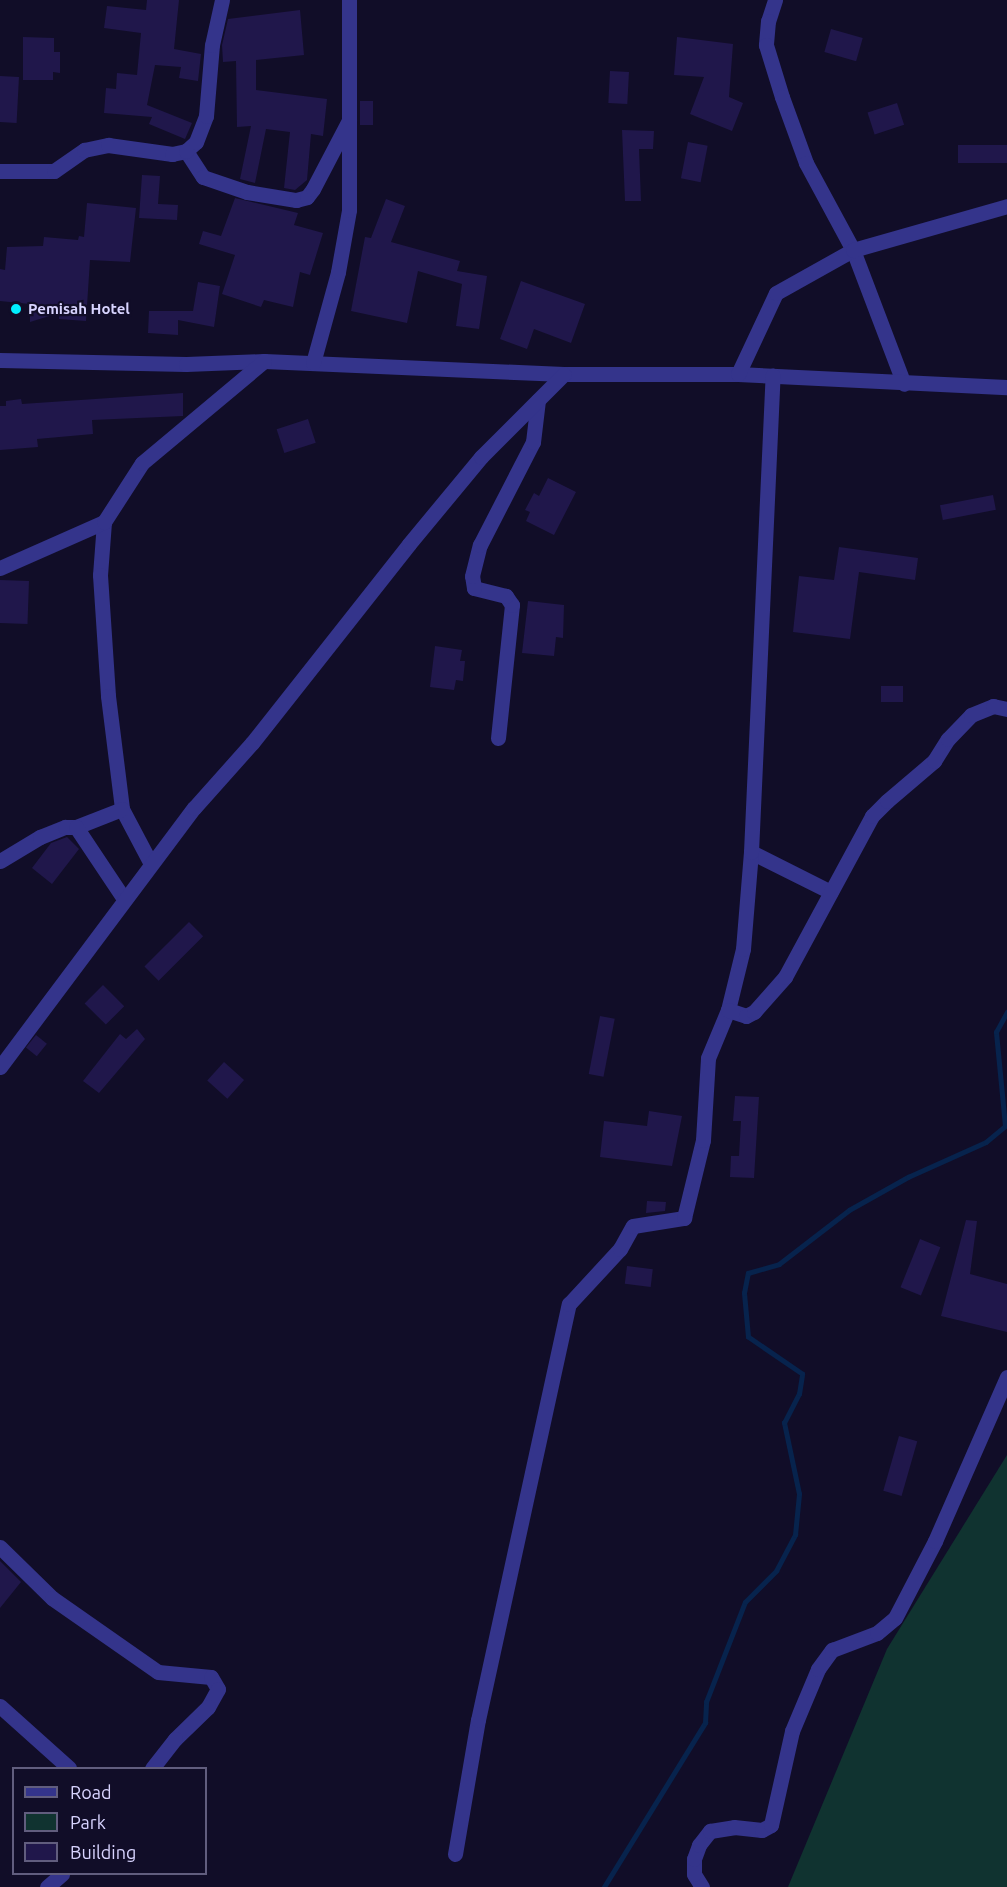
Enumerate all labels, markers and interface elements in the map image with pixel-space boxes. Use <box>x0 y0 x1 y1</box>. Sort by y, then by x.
place label: Pemisah Hotel <box>28 300 130 318</box>
marker: Pemisah Hotel <box>9 302 23 316</box>
legend <box>12 1767 207 1875</box>
text: Road <box>70 1782 112 1802</box>
text: Park <box>70 1812 106 1832</box>
text: Building <box>70 1842 136 1862</box>

